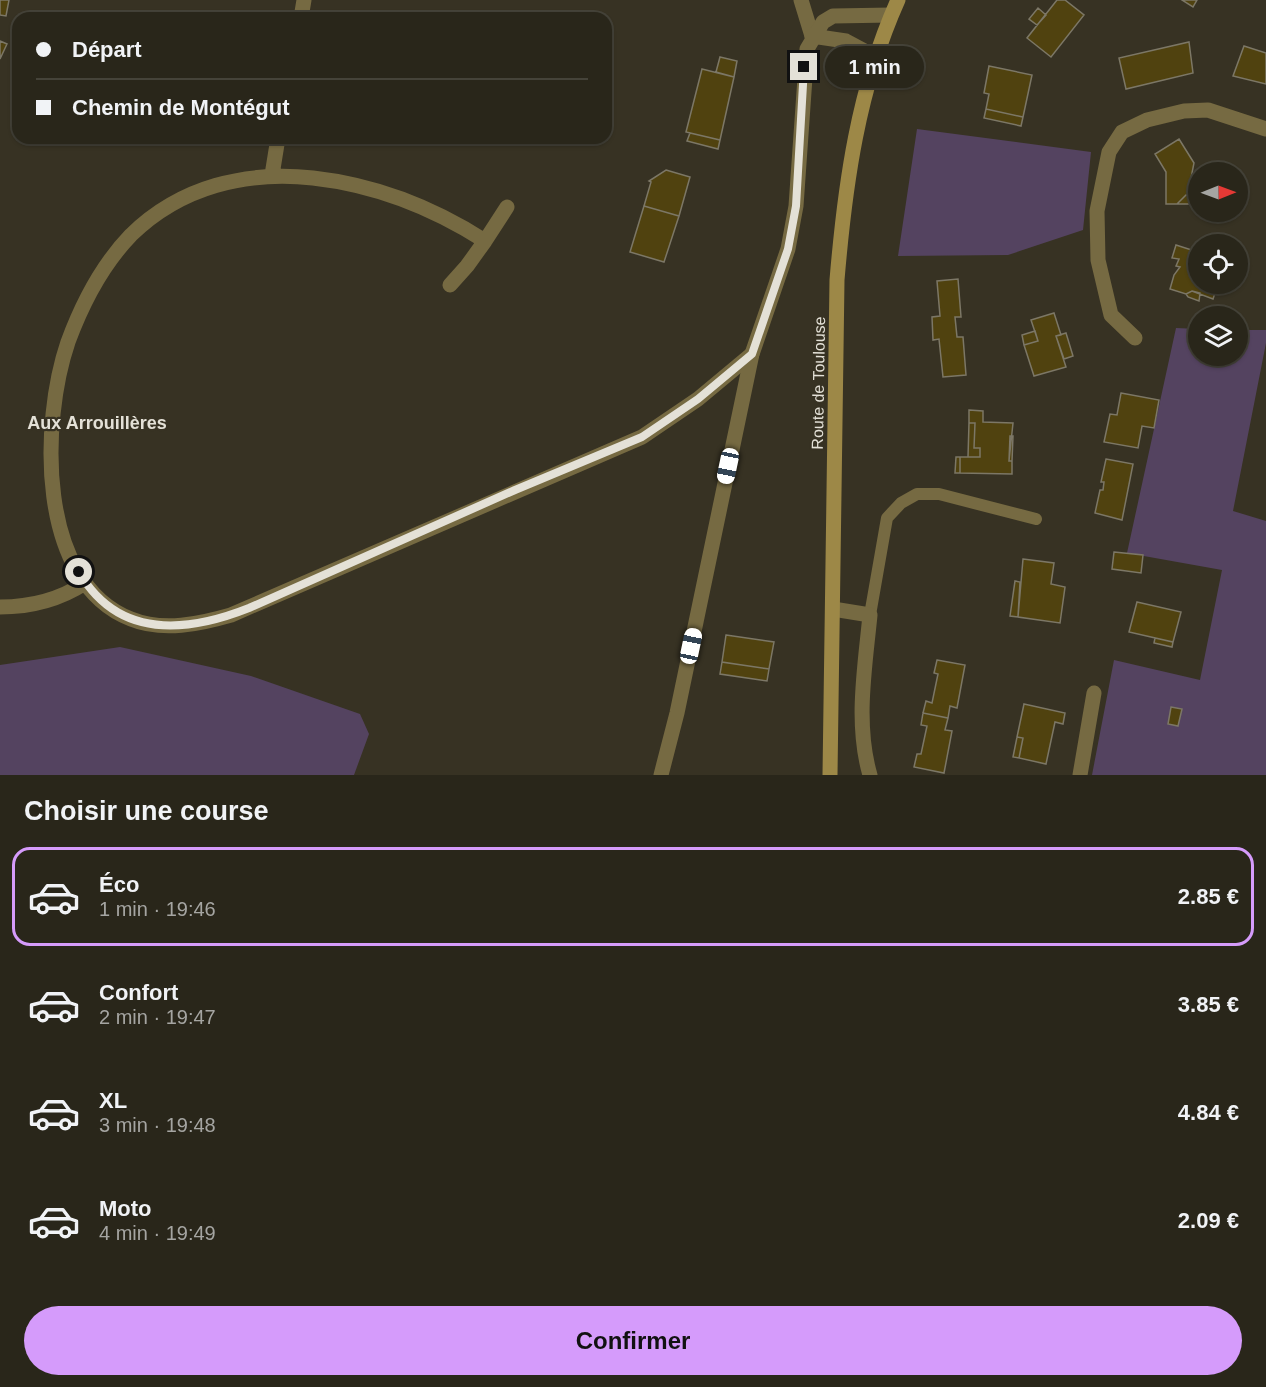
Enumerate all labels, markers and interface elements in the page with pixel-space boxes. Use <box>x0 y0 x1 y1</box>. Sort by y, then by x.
text: Départ <box>72 37 142 62</box>
callout: 1 min <box>825 46 924 88</box>
route end <box>790 53 817 80</box>
text: 1 min <box>848 56 901 78</box>
text: Chemin de Montégut <box>72 95 290 120</box>
north arrow <box>1188 162 1248 222</box>
map controls <box>1188 162 1248 366</box>
button: locate <box>1188 234 1248 294</box>
button: layers <box>1188 306 1248 366</box>
street label: Route de Toulouse <box>809 316 828 450</box>
district label: Aux Arrouillères <box>27 413 167 433</box>
car <box>715 447 741 485</box>
route start <box>65 558 92 585</box>
car <box>678 627 704 665</box>
text: Choisir une course <box>24 796 269 826</box>
icon: car <box>27 870 81 924</box>
text: Éco <box>99 872 139 897</box>
text: 2.85 € <box>1178 884 1239 909</box>
text: 1 min · 19:46 <box>99 898 216 920</box>
icon: car <box>27 978 81 1032</box>
text: Confort <box>99 980 178 1005</box>
text: 3.85 € <box>1178 992 1239 1017</box>
text: 2 min · 19:47 <box>99 1006 216 1028</box>
icon: car <box>27 1086 81 1140</box>
text: XL <box>99 1088 127 1113</box>
text: 4.84 € <box>1178 1100 1239 1125</box>
text: 3 min · 19:48 <box>99 1114 216 1136</box>
icon: car <box>27 1194 81 1248</box>
text: Moto <box>99 1196 152 1221</box>
text: 2.09 € <box>1178 1208 1239 1233</box>
text: 4 min · 19:49 <box>99 1222 216 1244</box>
button: Confirmer <box>24 1306 1242 1375</box>

